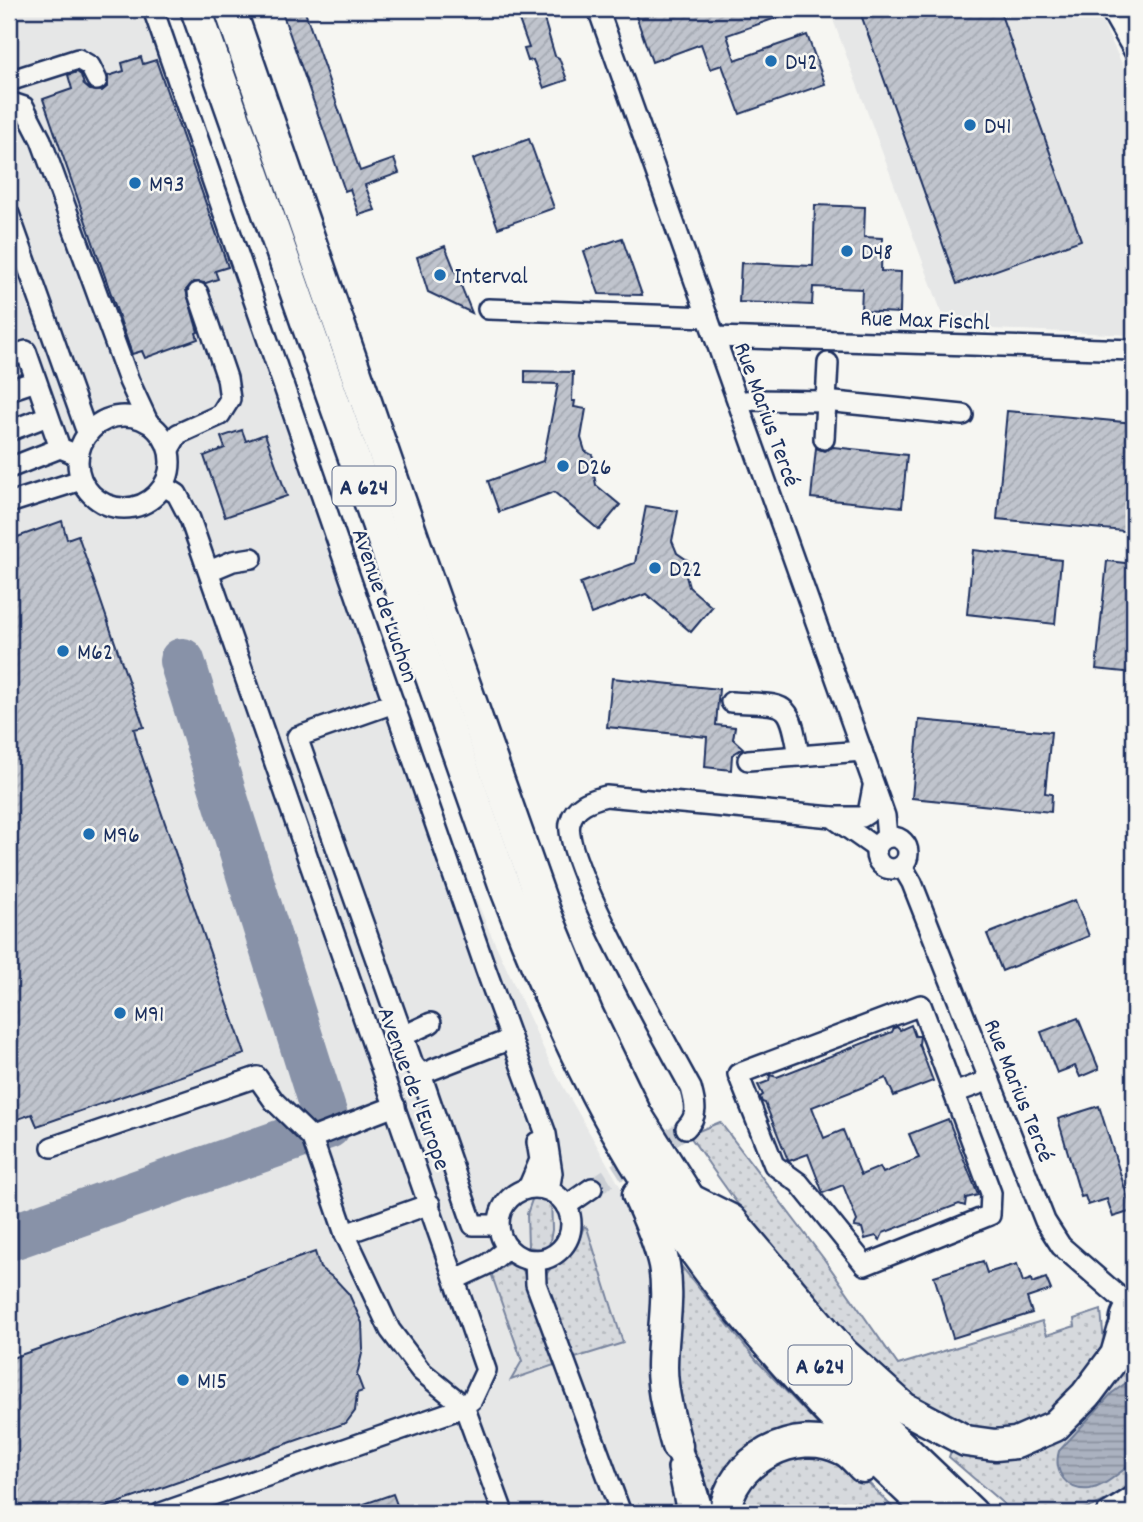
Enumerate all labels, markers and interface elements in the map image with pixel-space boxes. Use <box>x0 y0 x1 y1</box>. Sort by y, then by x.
place label: D42 <box>785 47 818 81</box>
marker: D42 <box>763 53 779 69</box>
place label: D41 <box>984 111 1012 145</box>
marker: D41 <box>962 117 978 133</box>
place label: M93 <box>149 169 185 203</box>
marker: M93 <box>127 175 143 191</box>
place label: D48 <box>861 237 893 271</box>
marker: D48 <box>839 243 855 259</box>
place label: Interval <box>454 261 528 295</box>
marker: Interval <box>432 267 448 283</box>
street label: Rue Max Fischl <box>860 303 990 341</box>
street label: Rue Marius Tercé <box>723 338 807 492</box>
place label: D26 <box>577 452 612 486</box>
marker: D26 <box>555 458 571 474</box>
road number: A 624 <box>332 466 396 506</box>
street label: Avenue de Luchon <box>341 524 425 688</box>
place label: D22 <box>669 554 702 588</box>
marker: D22 <box>647 560 663 576</box>
place label: M62 <box>77 637 113 671</box>
marker: M62 <box>55 643 71 659</box>
place label: M96 <box>103 820 140 854</box>
marker: M96 <box>81 826 97 842</box>
place label: M91 <box>134 999 164 1033</box>
street label: Avenue de l'Europe <box>367 1003 457 1175</box>
marker: M91 <box>112 1005 128 1021</box>
street label: Rue Marius Tercé <box>973 1014 1061 1168</box>
road number: A 624 <box>788 1346 852 1384</box>
place label: M15 <box>197 1366 227 1400</box>
marker: M15 <box>175 1372 191 1388</box>

